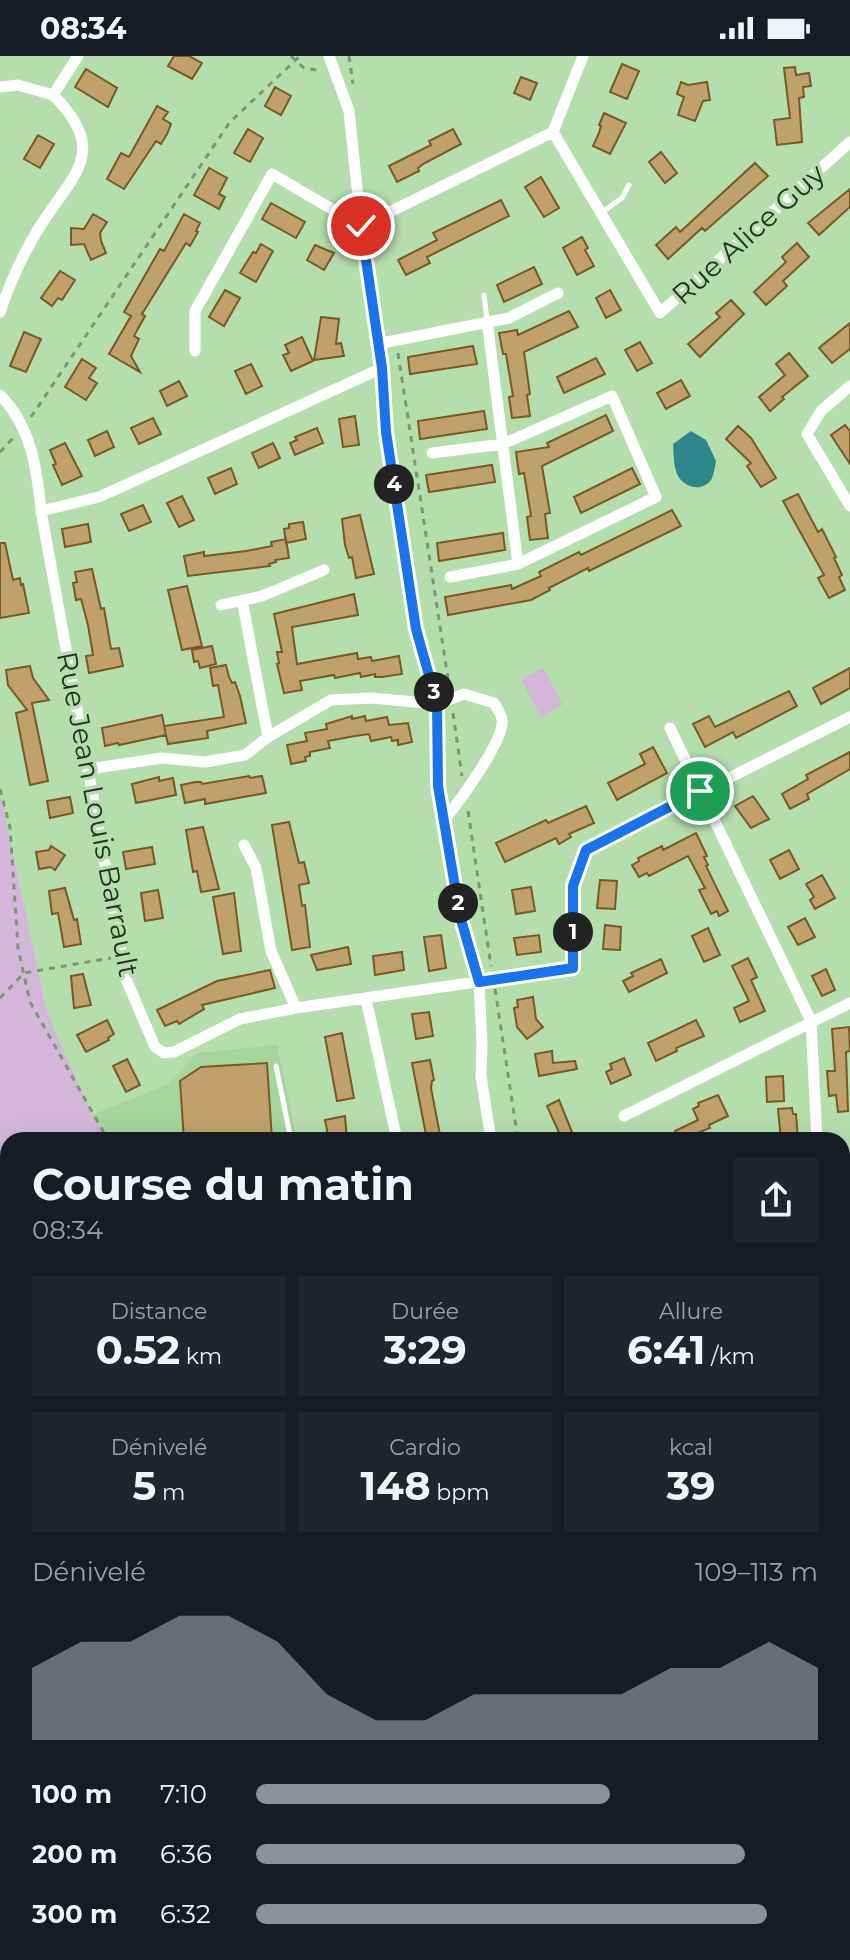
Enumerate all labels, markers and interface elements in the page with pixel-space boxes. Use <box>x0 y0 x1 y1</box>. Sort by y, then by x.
text: 08:34 <box>40 10 126 47</box>
street label: Rue Alice Guy <box>665 156 832 311</box>
pin <box>327 192 395 260</box>
icon: check <box>339 204 383 248</box>
pin: 4 <box>374 464 414 504</box>
text: 4 <box>386 470 402 497</box>
street label: Rue Jean Louis Barrault <box>50 649 146 979</box>
pin: 3 <box>414 672 454 712</box>
text: 3 <box>427 678 441 705</box>
pin <box>666 757 734 825</box>
icon: arrive <box>678 769 722 813</box>
pin: 2 <box>438 883 478 923</box>
text: 2 <box>452 889 464 916</box>
pin: 1 <box>553 912 593 952</box>
text: 1 <box>569 918 577 945</box>
text: Course du matin <box>32 1157 414 1211</box>
button: share <box>734 1158 818 1242</box>
text: 08:34 <box>32 1214 103 1246</box>
text: Distance <box>111 1298 207 1325</box>
text: Durée <box>391 1298 459 1325</box>
text: Allure <box>659 1298 723 1325</box>
text: 0.52 <box>96 1325 180 1374</box>
text: 3:29 <box>383 1325 467 1374</box>
text: 6:41 <box>627 1325 705 1374</box>
text: km <box>180 1343 222 1370</box>
text: /km <box>705 1343 755 1370</box>
text: Dénivelé <box>111 1434 207 1461</box>
text: Cardio <box>389 1434 461 1461</box>
text: kcal <box>669 1434 713 1461</box>
text: 5 <box>133 1461 156 1510</box>
text: 148 <box>361 1461 431 1510</box>
text: 39 <box>666 1461 716 1510</box>
text: m <box>156 1479 185 1506</box>
text: bpm <box>431 1479 490 1506</box>
text: Dénivelé <box>32 1556 146 1588</box>
text: 109–113 m <box>695 1556 818 1588</box>
text: 100 m <box>32 1778 112 1810</box>
text: 7:10 <box>160 1778 207 1810</box>
text: 200 m <box>32 1838 117 1870</box>
text: 6:36 <box>160 1838 212 1870</box>
text: 300 m <box>32 1898 117 1930</box>
text: 6:32 <box>160 1898 211 1930</box>

